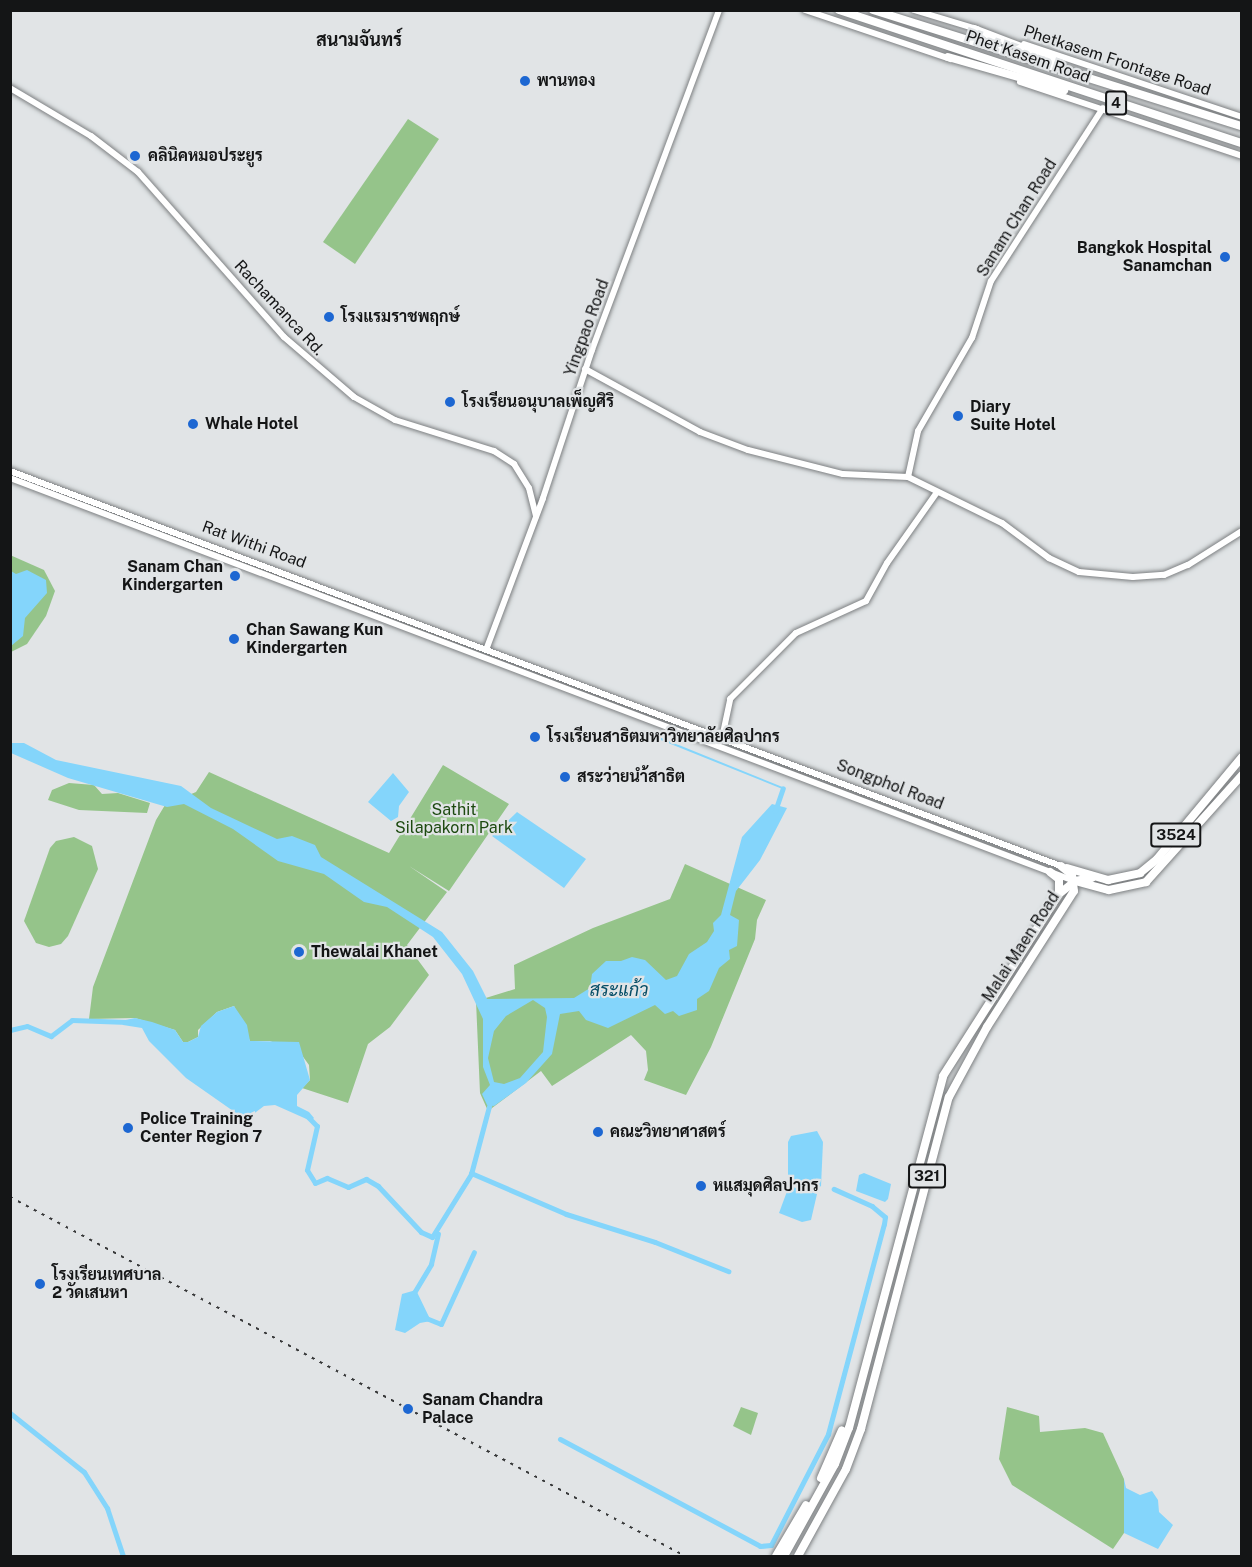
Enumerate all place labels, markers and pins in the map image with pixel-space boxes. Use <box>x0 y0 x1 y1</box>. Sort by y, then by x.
place label: พานทอง <box>537 71 596 91</box>
marker: พานทอง <box>518 74 532 88</box>
place label: คลินิคหมอประยูร <box>148 146 263 166</box>
marker: คลินิคหมอประยูร <box>126 147 144 165</box>
place label: Bangkok Hospital Sanamchan <box>1077 238 1212 276</box>
marker: Bangkok Hospital Sanamchan <box>1216 248 1234 266</box>
place label: โรงแรมราชพฤกษ์ <box>341 307 460 327</box>
marker: โรงแรมราชพฤกษ์ <box>322 310 336 324</box>
place label: โรงเรียนอนุบาลเพ็ญศิริ <box>462 392 614 412</box>
marker: โรงเรียนอนุบาลเพ็ญศิริ <box>443 395 457 409</box>
place label: Diary Suite Hotel <box>970 397 1056 435</box>
marker: Diary Suite Hotel <box>951 409 965 423</box>
place label: Whale Hotel <box>205 414 299 434</box>
marker: Whale Hotel <box>186 417 200 431</box>
place label: Sanam Chan Kindergarten <box>122 557 223 595</box>
marker: Sanam Chan Kindergarten <box>228 569 242 583</box>
place label: Chan Sawang Kun Kindergarten <box>246 620 383 658</box>
marker: Chan Sawang Kun Kindergarten <box>227 632 241 646</box>
place label: โรงเรียนสาธิตมหาวิทยาลัยศิลปากร <box>547 727 780 747</box>
marker: โรงเรียนสาธิตมหาวิทยาลัยศิลปากร <box>528 730 542 744</box>
place label: สระว่ายนำ้สาธิต <box>577 767 685 787</box>
marker: สระว่ายนำ้สาธิต <box>558 770 572 784</box>
place label: Thewalai Khanet <box>311 942 438 962</box>
marker: Thewalai Khanet <box>292 945 306 959</box>
place label: Police Training Center Region 7 <box>140 1109 262 1147</box>
marker: Police Training Center Region 7 <box>121 1121 135 1135</box>
place label: คณะวิทยาศาสตร์ <box>610 1122 726 1142</box>
marker: คณะวิทยาศาสตร์ <box>591 1125 605 1139</box>
place label: หแสมุดศิลปากร <box>713 1176 819 1196</box>
marker: หแสมุดศิลปากร <box>694 1179 708 1193</box>
place label: โรงเรียนเทศบาล 2 วัดเสนหา <box>52 1265 161 1303</box>
marker: โรงเรียนเทศบาล 2 วัดเสนหา <box>33 1277 47 1291</box>
place label: Sanam Chandra Palace <box>422 1390 543 1428</box>
marker: Sanam Chandra Palace <box>399 1400 417 1418</box>

